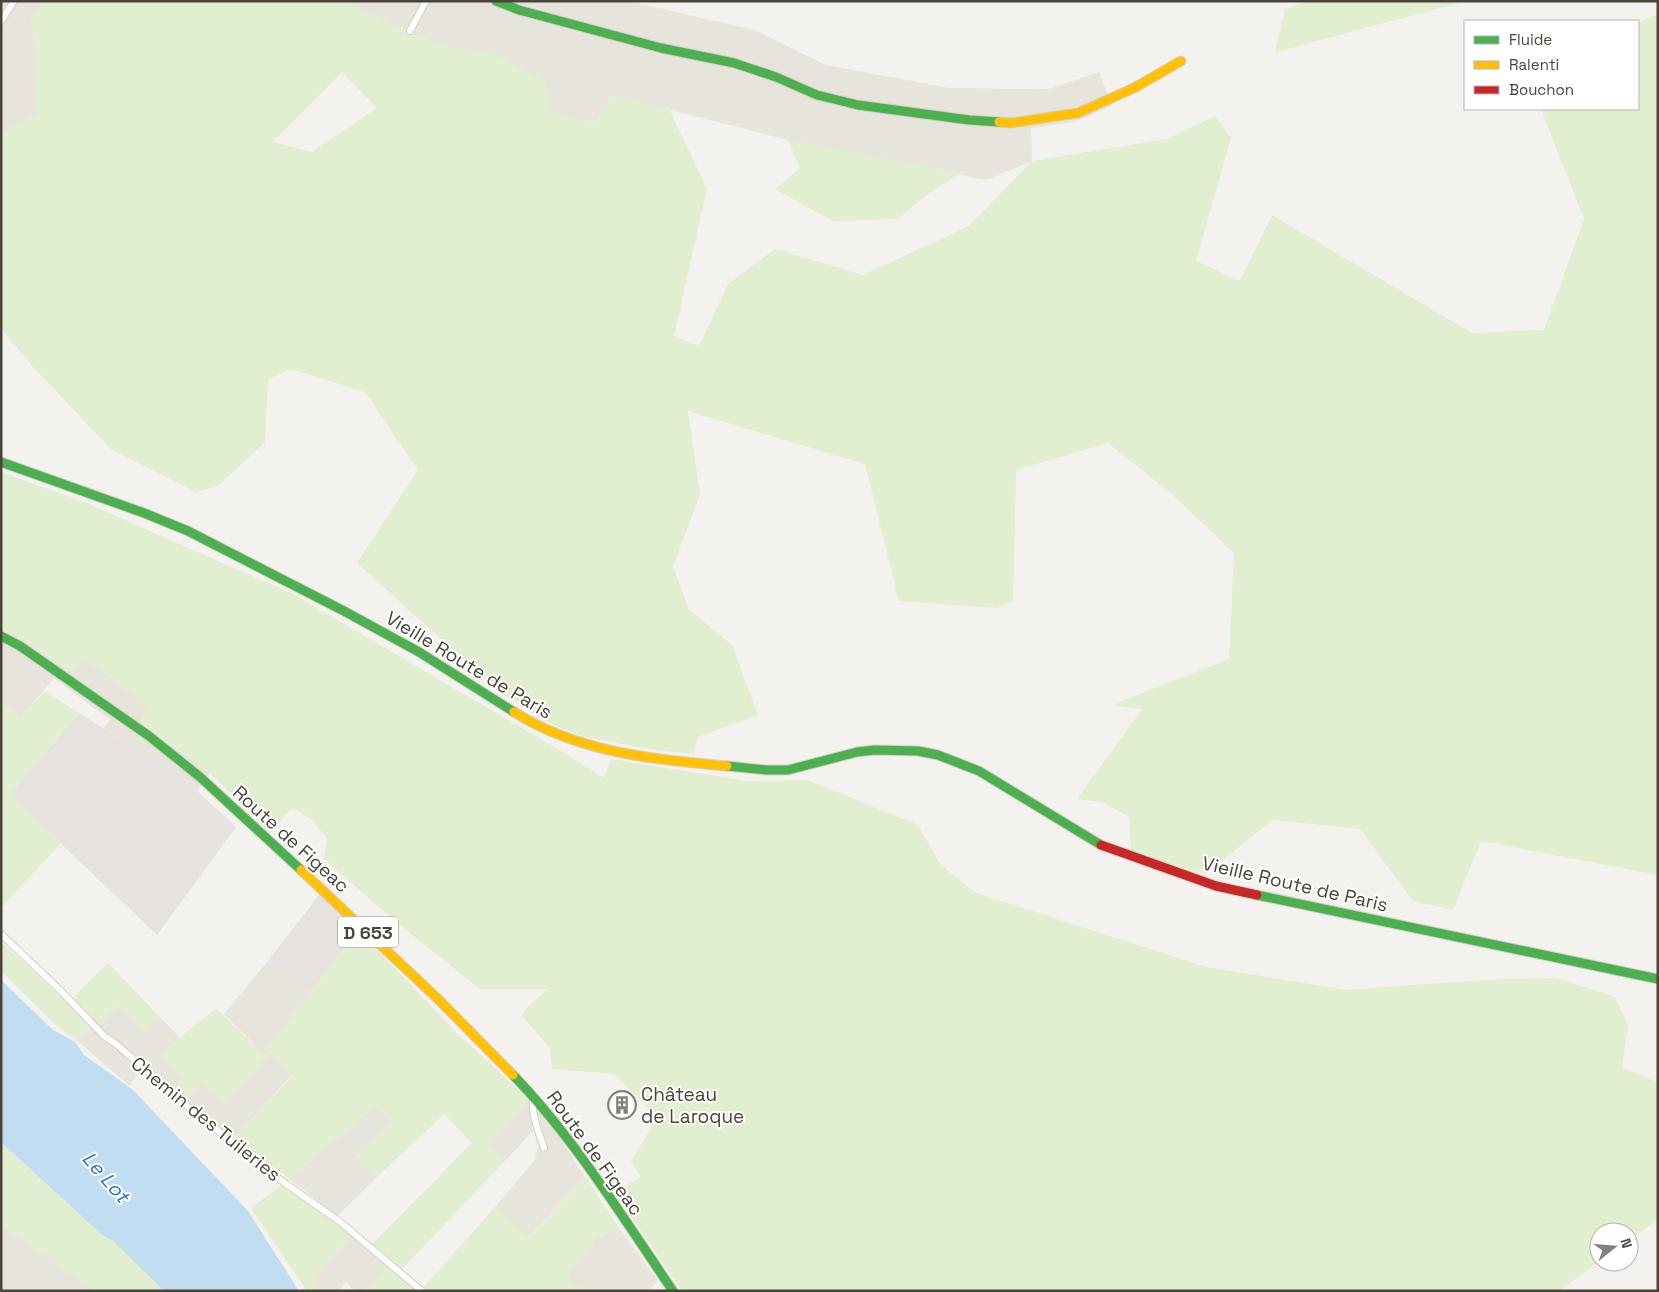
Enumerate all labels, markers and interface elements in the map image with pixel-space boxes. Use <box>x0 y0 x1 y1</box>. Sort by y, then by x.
legend <box>1464 20 1639 110</box>
text: Fluide <box>1509 30 1552 49</box>
text: Ralenti <box>1509 55 1559 74</box>
text: Bouchon <box>1509 80 1574 99</box>
street label: Vieille Route de Paris <box>381 605 557 725</box>
street label: Route de Figeac <box>227 780 355 898</box>
street label: Vieille Route de Paris <box>1200 850 1390 918</box>
road number: D 653 <box>338 916 398 948</box>
street label: Chemin des Tuileries <box>126 1051 286 1187</box>
place label: Château de Laroque <box>641 1082 744 1129</box>
street label: Route de Figeac <box>541 1086 649 1220</box>
building icon: Château de Laroque <box>607 1090 637 1120</box>
water label: Le Lot <box>77 1146 137 1209</box>
north arrow <box>1589 1222 1639 1272</box>
text: N <box>1616 1236 1636 1250</box>

